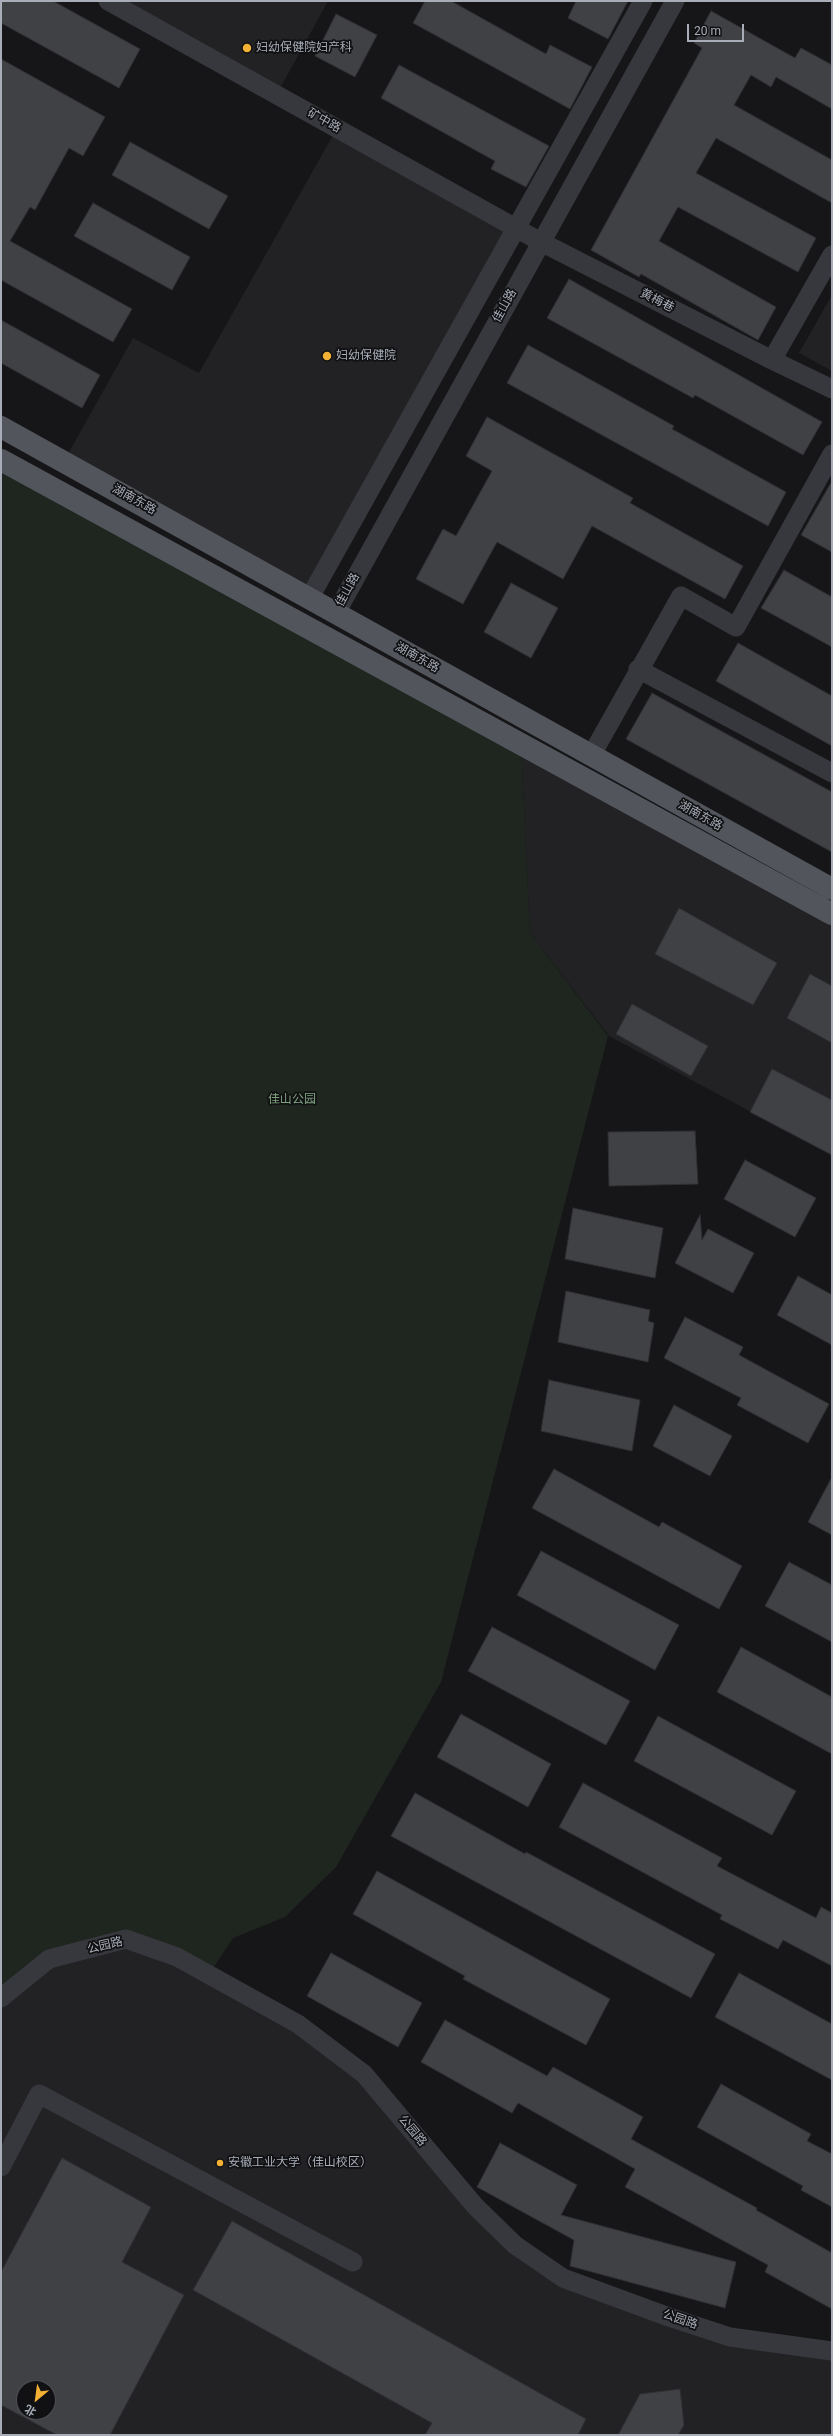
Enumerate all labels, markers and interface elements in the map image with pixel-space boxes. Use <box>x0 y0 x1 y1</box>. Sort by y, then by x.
scale bar <box>689 16 746 42</box>
text: 20 m <box>694 24 721 38</box>
place label: 妇幼保健院妇产科 <box>256 41 352 55</box>
marker: 妇幼保健院妇产科 <box>241 42 253 54</box>
street label: 矿中路 <box>305 106 343 136</box>
street label: 黄梅巷 <box>638 286 676 316</box>
street label: 佳山路 <box>490 287 520 325</box>
place label: 妇幼保健院 <box>336 349 396 363</box>
marker: 妇幼保健院 <box>321 350 333 362</box>
street label: 湖南东路 <box>110 482 158 518</box>
street label: 佳山路 <box>333 571 363 609</box>
street label: 湖南东路 <box>393 640 441 676</box>
street label: 湖南东路 <box>676 798 724 834</box>
park label: 佳山公园 <box>268 1093 316 1107</box>
street label: 公园路 <box>86 1935 124 1957</box>
street label: 公园路 <box>395 2113 429 2149</box>
place label: 安徽工业大学（佳山校区） <box>228 2156 372 2170</box>
marker: 安徽工业大学（佳山校区） <box>215 2158 225 2168</box>
street label: 公园路 <box>661 2307 699 2333</box>
north arrow <box>16 2380 56 2420</box>
text: 北 <box>22 2402 38 2418</box>

